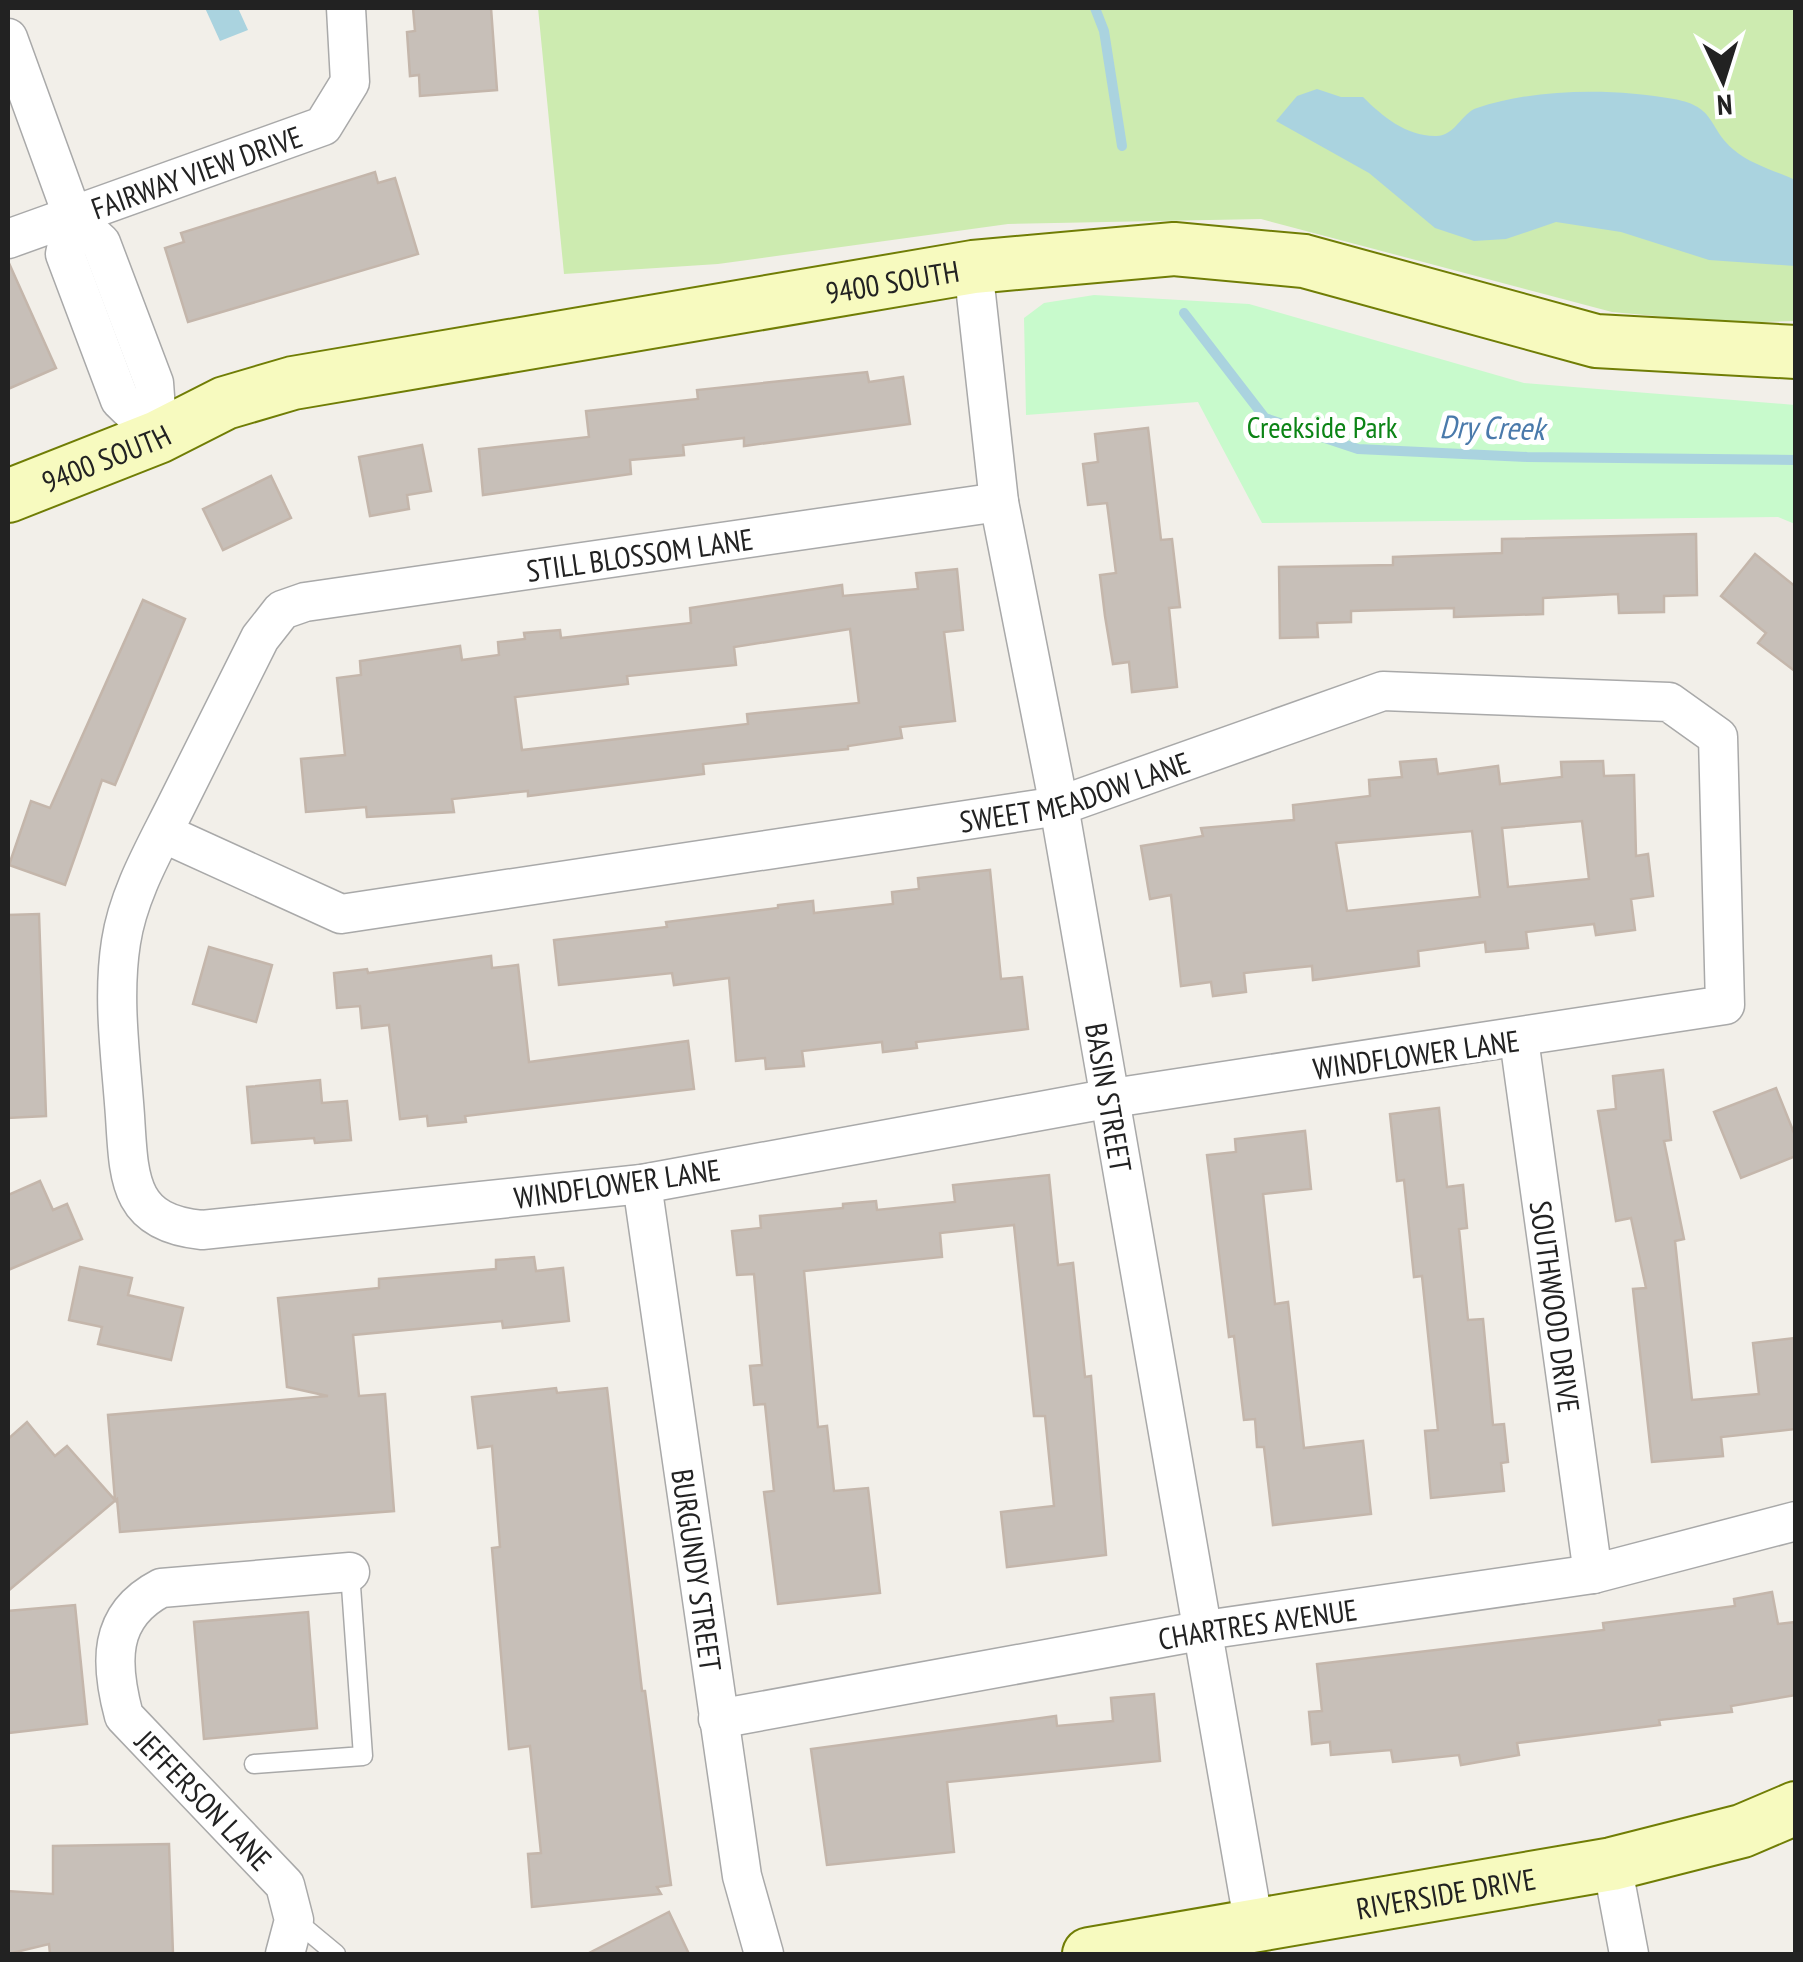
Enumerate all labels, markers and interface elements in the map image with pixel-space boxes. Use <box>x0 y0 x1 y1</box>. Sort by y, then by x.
north arrow <box>1673 30 1773 130</box>
text: N <box>1716 86 1734 124</box>
street label: FAIRWAY VIEW DRIVE <box>86 116 307 227</box>
street label: 9400 SOUTH <box>822 250 962 311</box>
water label: Dry Creek <box>1439 405 1548 449</box>
park label: Creekside Park <box>1247 407 1398 446</box>
street label: 9400 SOUTH <box>36 415 177 500</box>
street label: STILL BLOSSOM LANE <box>524 518 755 589</box>
street label: SWEET MEADOW LANE <box>957 742 1195 840</box>
street label: BASIN STREET <box>1078 1020 1142 1175</box>
street label: WINDFLOWER LANE <box>1310 1020 1522 1088</box>
street label: WINDFLOWER LANE <box>511 1149 723 1217</box>
street label: SOUTHWOOD DRIVE <box>1522 1198 1590 1415</box>
street label: BURGUNDY STREET <box>664 1466 732 1674</box>
street label: CHARTRES AVENUE <box>1155 1589 1359 1658</box>
street label: JEFFERSON LANE <box>127 1721 280 1878</box>
street label: RIVERSIDE DRIVE <box>1353 1858 1538 1927</box>

